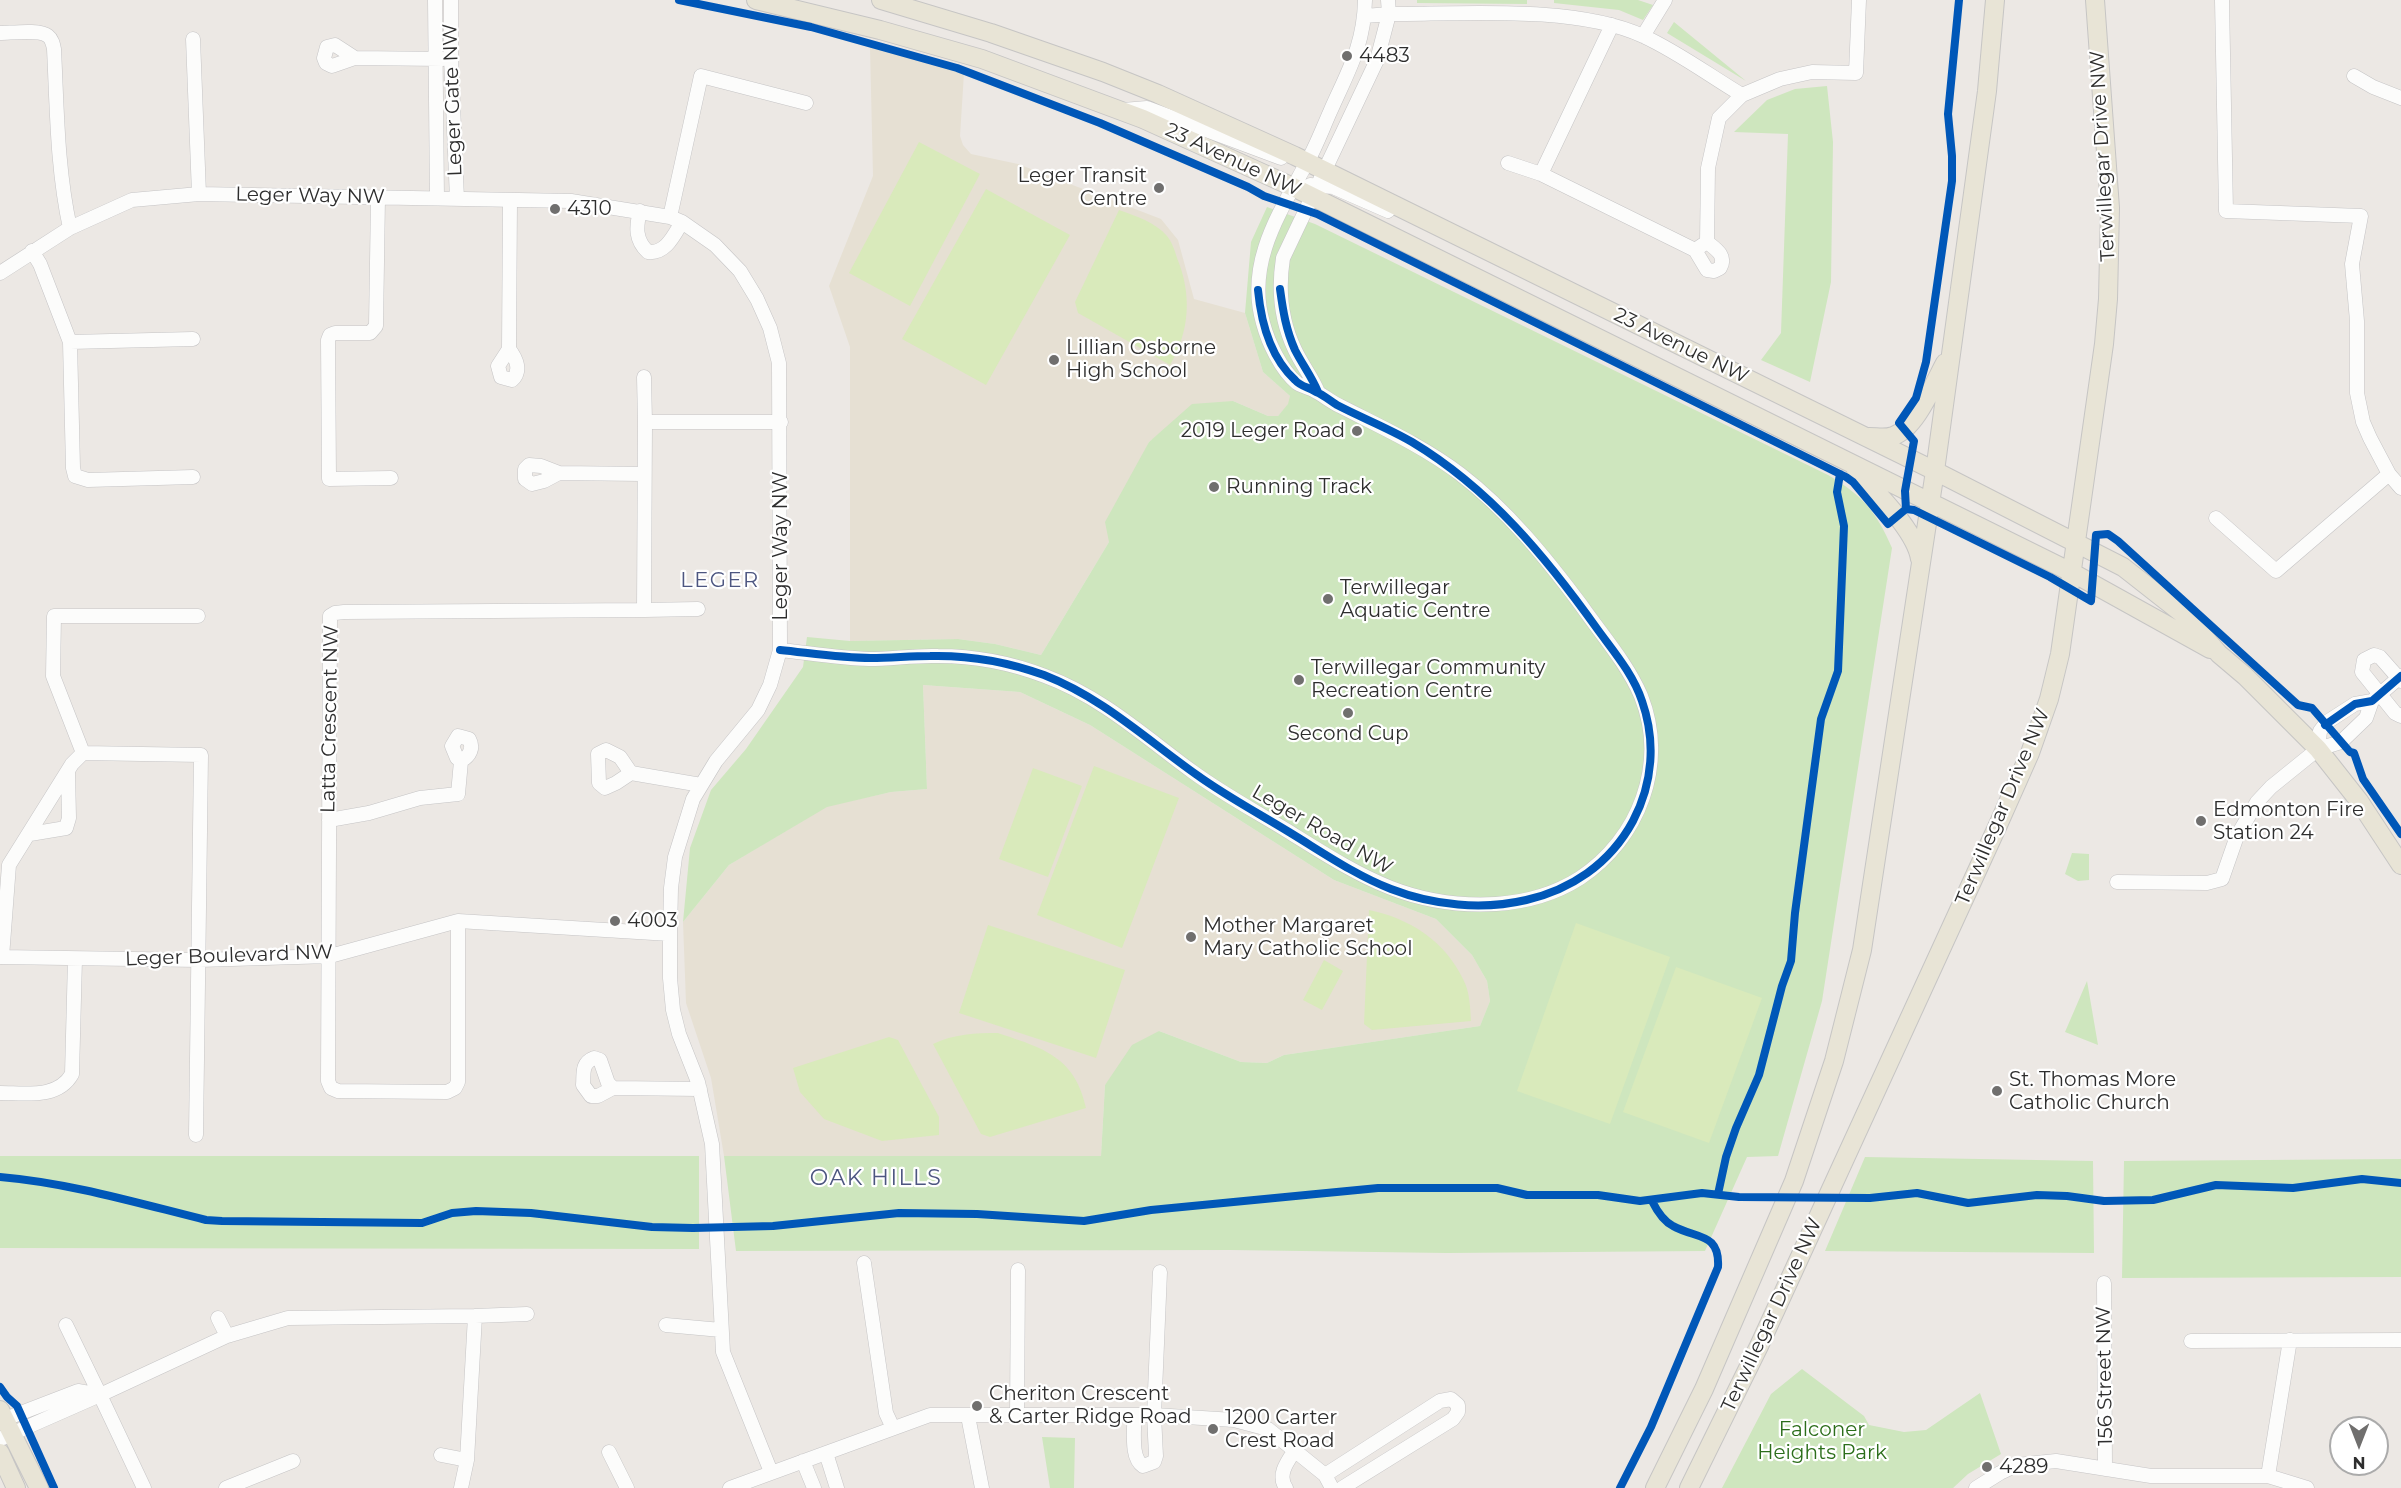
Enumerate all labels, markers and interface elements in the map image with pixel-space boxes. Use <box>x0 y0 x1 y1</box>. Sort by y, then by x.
street label: Leger Gate NW <box>438 23 468 177</box>
place label: 4483 <box>1359 44 1410 68</box>
marker: 4483 <box>1340 49 1354 63</box>
street label: Terwillegar Drive NW <box>2085 50 2121 262</box>
street label: 23 Avenue NW <box>1161 118 1305 202</box>
place label: Leger Transit Centre <box>1017 164 1147 211</box>
marker: Leger Transit Centre <box>1152 181 1166 195</box>
street label: Leger Way NW <box>235 183 385 209</box>
place label: 4310 <box>567 197 612 221</box>
marker: 4310 <box>548 202 562 216</box>
street label: 23 Avenue NW <box>1610 303 1752 389</box>
place label: Lillian Osborne High School <box>1066 336 1216 383</box>
marker: Lillian Osborne High School <box>1047 353 1061 367</box>
place label: 2019 Leger Road <box>1181 419 1345 443</box>
marker: 2019 Leger Road <box>1350 424 1364 438</box>
street label: Leger Way NW <box>769 471 793 621</box>
place label: Running Track <box>1226 475 1372 499</box>
marker: Running Track <box>1207 480 1221 494</box>
district label: LEGER <box>680 568 760 594</box>
place label: Terwillegar Aquatic Centre <box>1340 576 1490 623</box>
marker: Terwillegar Aquatic Centre <box>1321 592 1335 606</box>
street label: Latta Crescent NW <box>316 625 344 813</box>
place label: Terwillegar Community Recreation Centre <box>1311 656 1545 703</box>
marker: Terwillegar Community Recreation Centre <box>1292 673 1306 687</box>
street label: Terwillegar Drive NW <box>1951 705 2055 909</box>
marker: Second Cup <box>1341 706 1355 720</box>
place label: Second Cup <box>1287 722 1409 746</box>
street label: Leger Road NW <box>1247 780 1397 880</box>
place label: Edmonton Fire Station 24 <box>2213 798 2364 845</box>
marker: Edmonton Fire Station 24 <box>2194 814 2208 828</box>
place label: 4003 <box>627 909 678 933</box>
marker: 4003 <box>608 914 622 928</box>
place label: Mother Margaret Mary Catholic School <box>1203 914 1413 961</box>
marker: Mother Margaret Mary Catholic School <box>1184 930 1198 944</box>
street label: Leger Boulevard NW <box>125 940 333 972</box>
place label: St. Thomas More Catholic Church <box>2009 1068 2176 1115</box>
marker: St. Thomas More Catholic Church <box>1990 1084 2004 1098</box>
district label: OAK HILLS <box>810 1166 942 1192</box>
street label: Terwillegar Drive NW <box>1717 1214 1827 1416</box>
street label: 156 Street NW <box>2092 1306 2118 1446</box>
place label: Cheriton Crescent & Carter Ridge Road <box>989 1382 1192 1429</box>
marker: Cheriton Crescent & Carter Ridge Road <box>970 1399 984 1413</box>
place label: 1200 Carter Crest Road <box>1225 1406 1337 1453</box>
north arrow <box>2329 1416 2389 1476</box>
park label: Falconer Heights Park <box>1757 1418 1887 1465</box>
marker: 1200 Carter Crest Road <box>1206 1422 1220 1436</box>
text: N <box>2353 1453 2365 1472</box>
place label: 4289 <box>1999 1455 2048 1479</box>
marker: 4289 <box>1980 1460 1994 1474</box>

